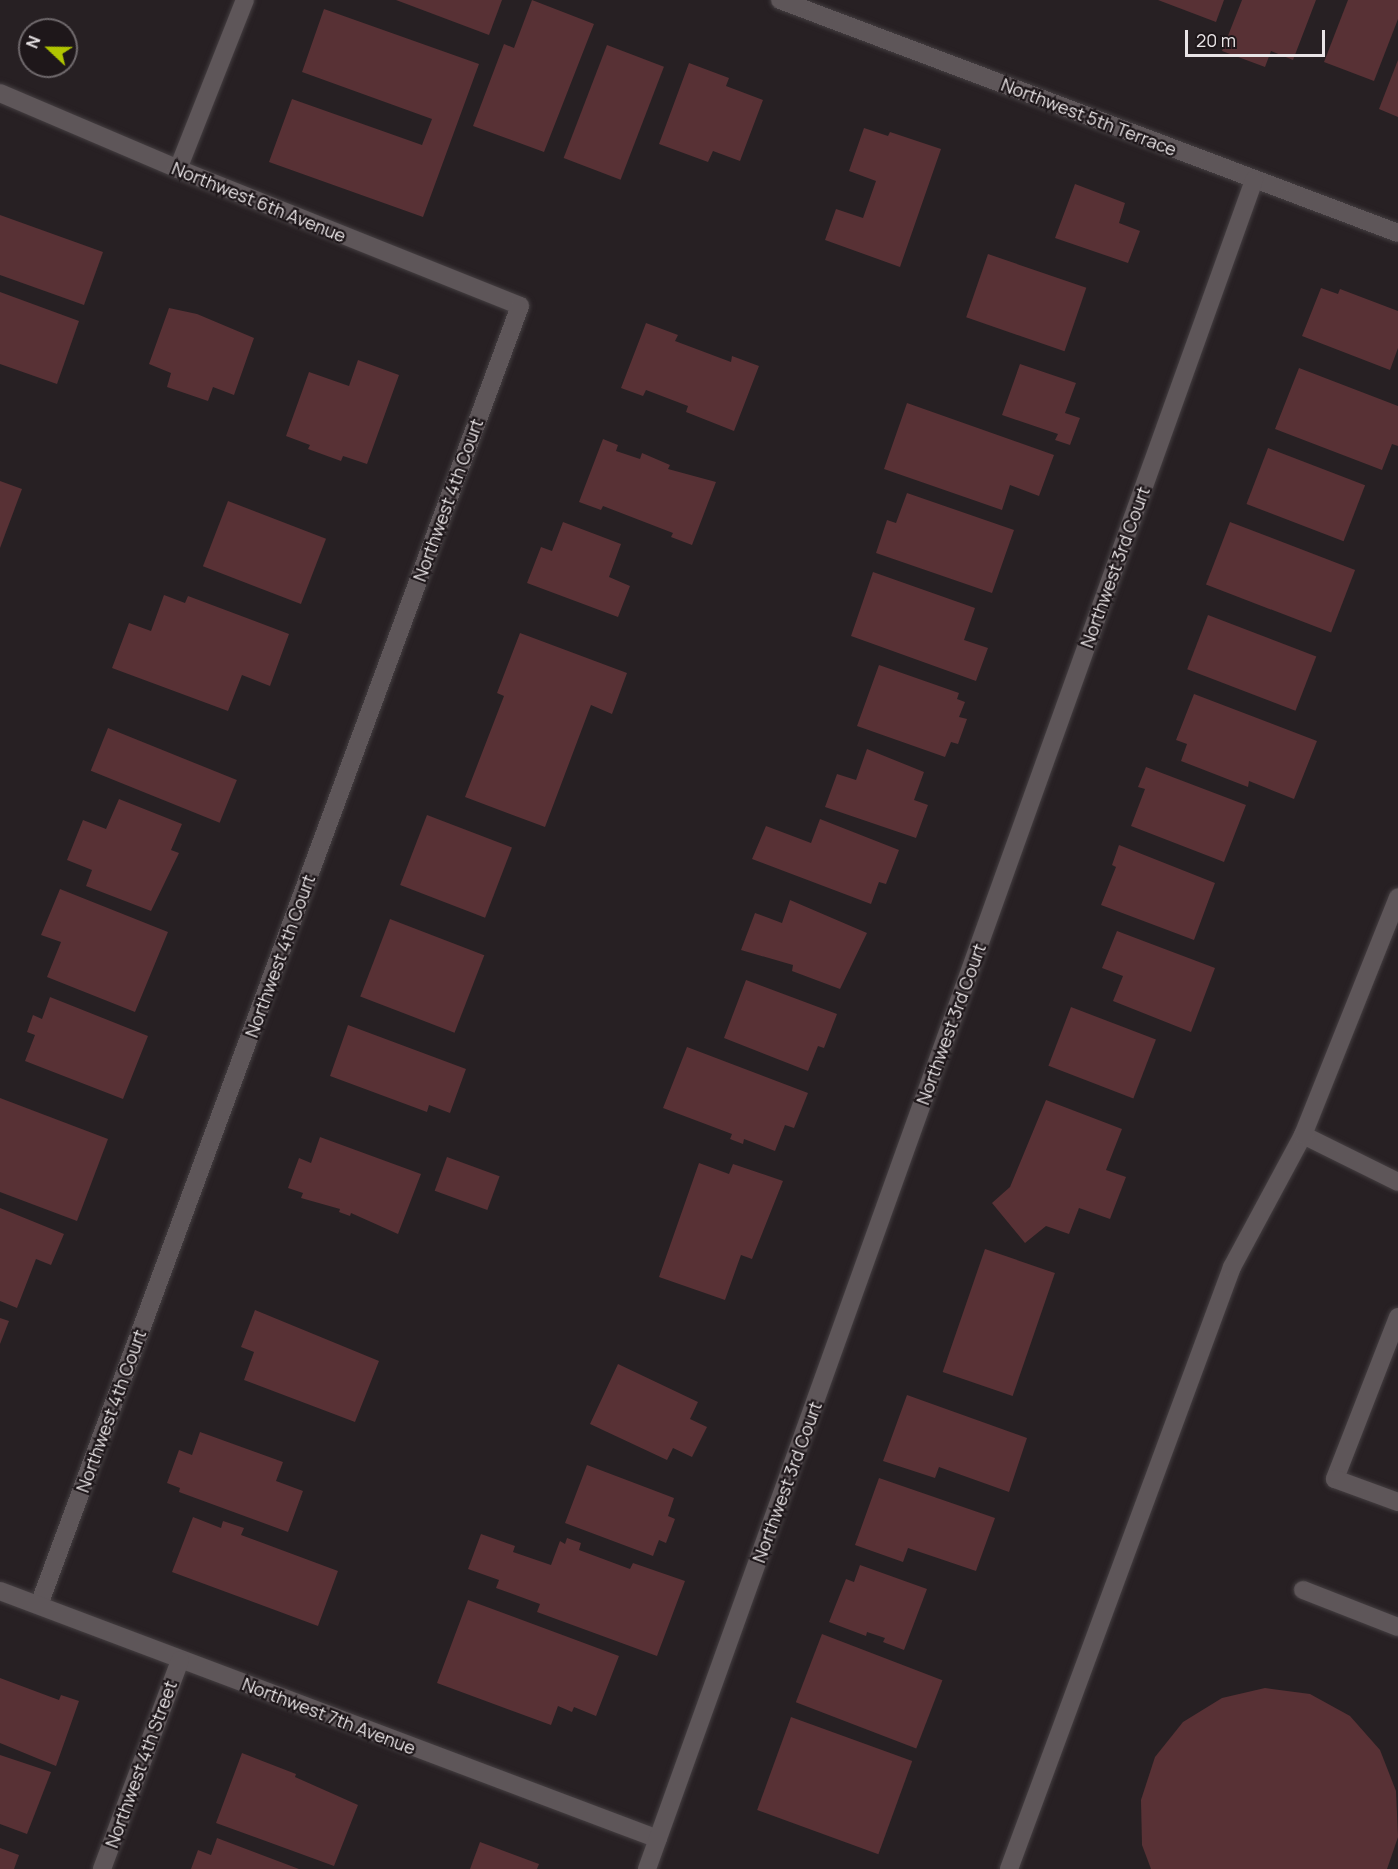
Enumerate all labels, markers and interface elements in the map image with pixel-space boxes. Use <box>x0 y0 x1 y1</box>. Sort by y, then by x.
north arrow <box>18 18 78 78</box>
scale bar <box>1188 18 1328 56</box>
text: 20 m <box>1196 28 1236 52</box>
text: N <box>21 33 46 51</box>
street label: Northwest 5th Terrace <box>998 74 1180 160</box>
street label: Northwest 6th Avenue <box>169 157 349 247</box>
street label: Northwest 4th Court <box>409 416 487 584</box>
street label: Northwest 3rd Court <box>1076 483 1154 651</box>
street label: Northwest 4th Court <box>241 872 319 1040</box>
street label: Northwest 3rd Court <box>912 940 990 1108</box>
street label: Northwest 4th Court <box>72 1327 150 1495</box>
street label: Northwest 3rd Court <box>748 1398 826 1566</box>
street label: Northwest 7th Avenue <box>239 1673 419 1759</box>
street label: Northwest 4th Street <box>101 1677 181 1851</box>

